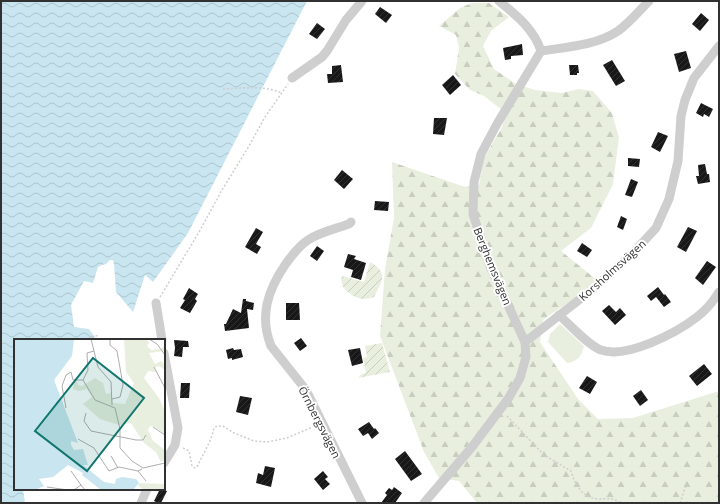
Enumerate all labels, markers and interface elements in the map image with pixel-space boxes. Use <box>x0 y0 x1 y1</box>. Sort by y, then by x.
street label: Berghemsvägen <box>471 225 515 307</box>
street label: Korsholmsvägen <box>575 236 649 304</box>
inset map <box>14 339 165 490</box>
street label: Örnbergsvägen <box>295 383 345 461</box>

